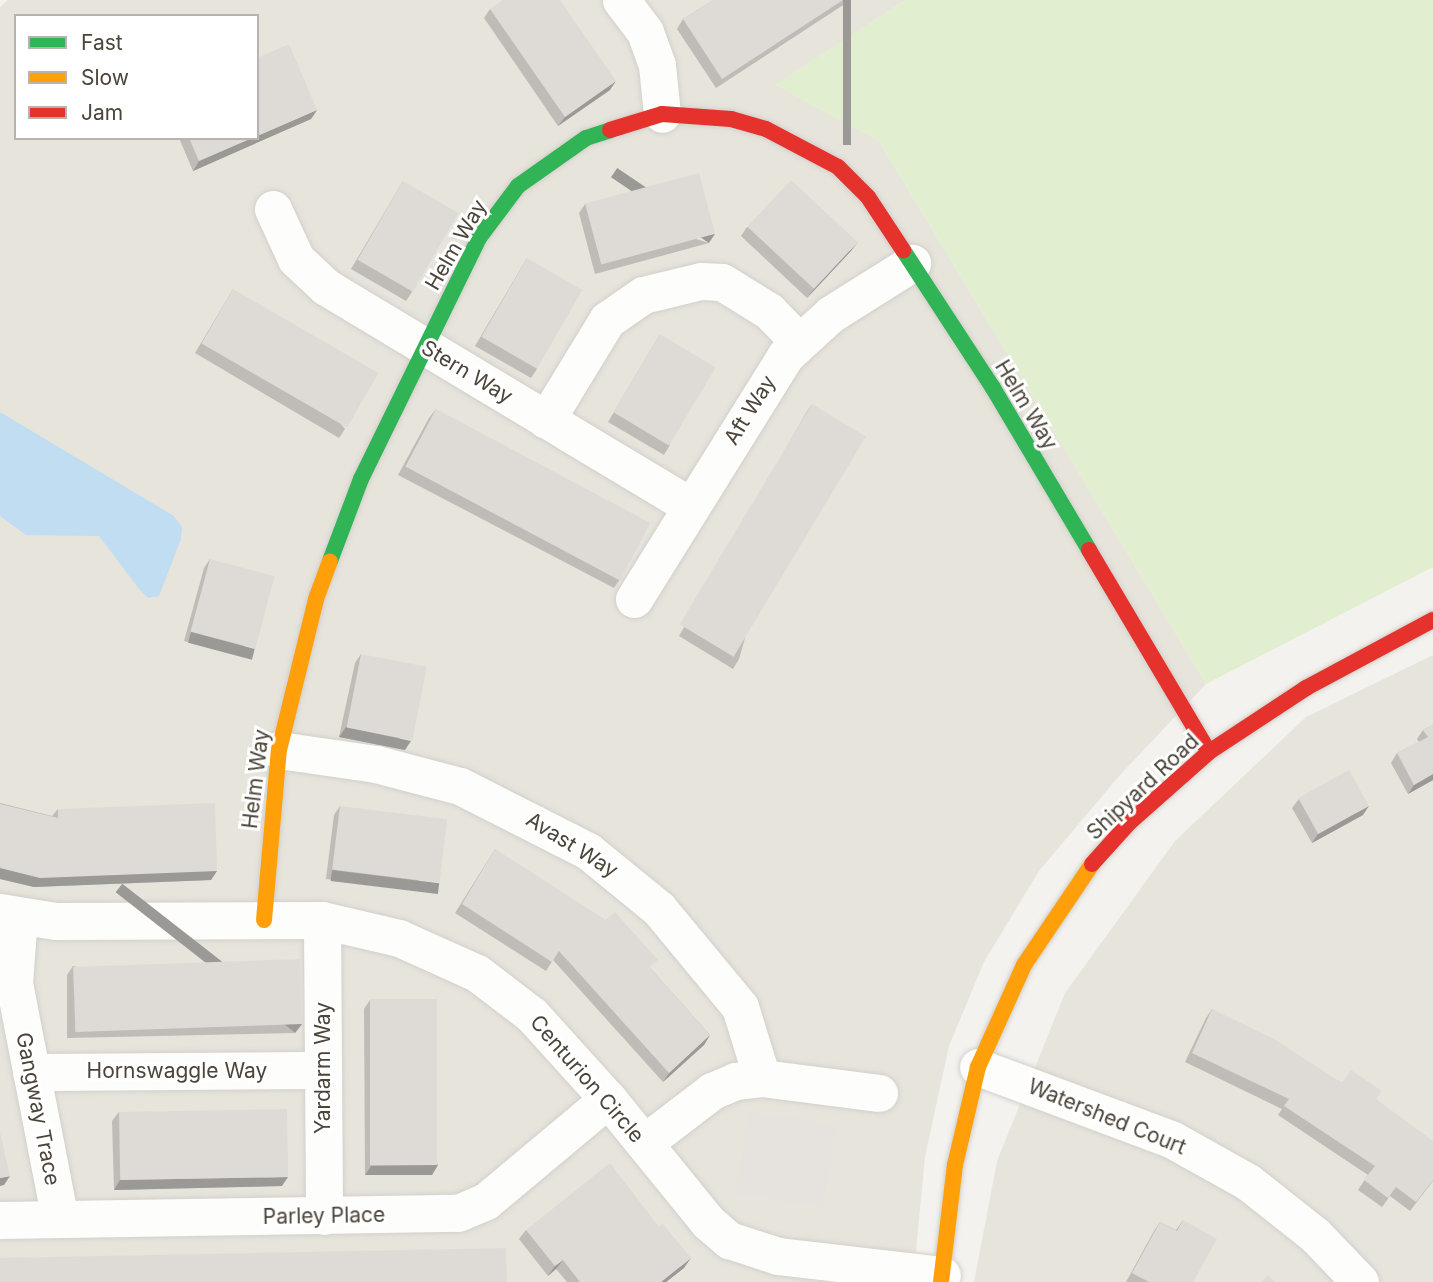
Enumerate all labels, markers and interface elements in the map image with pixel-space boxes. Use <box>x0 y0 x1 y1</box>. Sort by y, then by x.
legend <box>14 14 259 140</box>
text: Fast <box>81 30 123 55</box>
text: Slow <box>81 65 129 90</box>
text: Jam <box>81 100 123 125</box>
street label: Helm Way <box>420 195 492 295</box>
street label: Stern Way <box>417 335 517 409</box>
street label: Helm Way <box>989 356 1063 454</box>
street label: Aft Way <box>719 371 781 449</box>
street label: Helm Way <box>237 728 275 830</box>
street label: Shipyard Road <box>1082 729 1204 845</box>
street label: Avast Way <box>522 807 622 883</box>
street label: Yardarm Way <box>310 1002 336 1134</box>
street label: Centurion Circle <box>525 1010 649 1148</box>
street label: Gangway Trace <box>11 1030 65 1188</box>
street label: Hornswaggle Way <box>87 1058 267 1084</box>
street label: Watershed Court <box>1024 1074 1190 1160</box>
street label: Parley Place <box>262 1202 386 1230</box>

